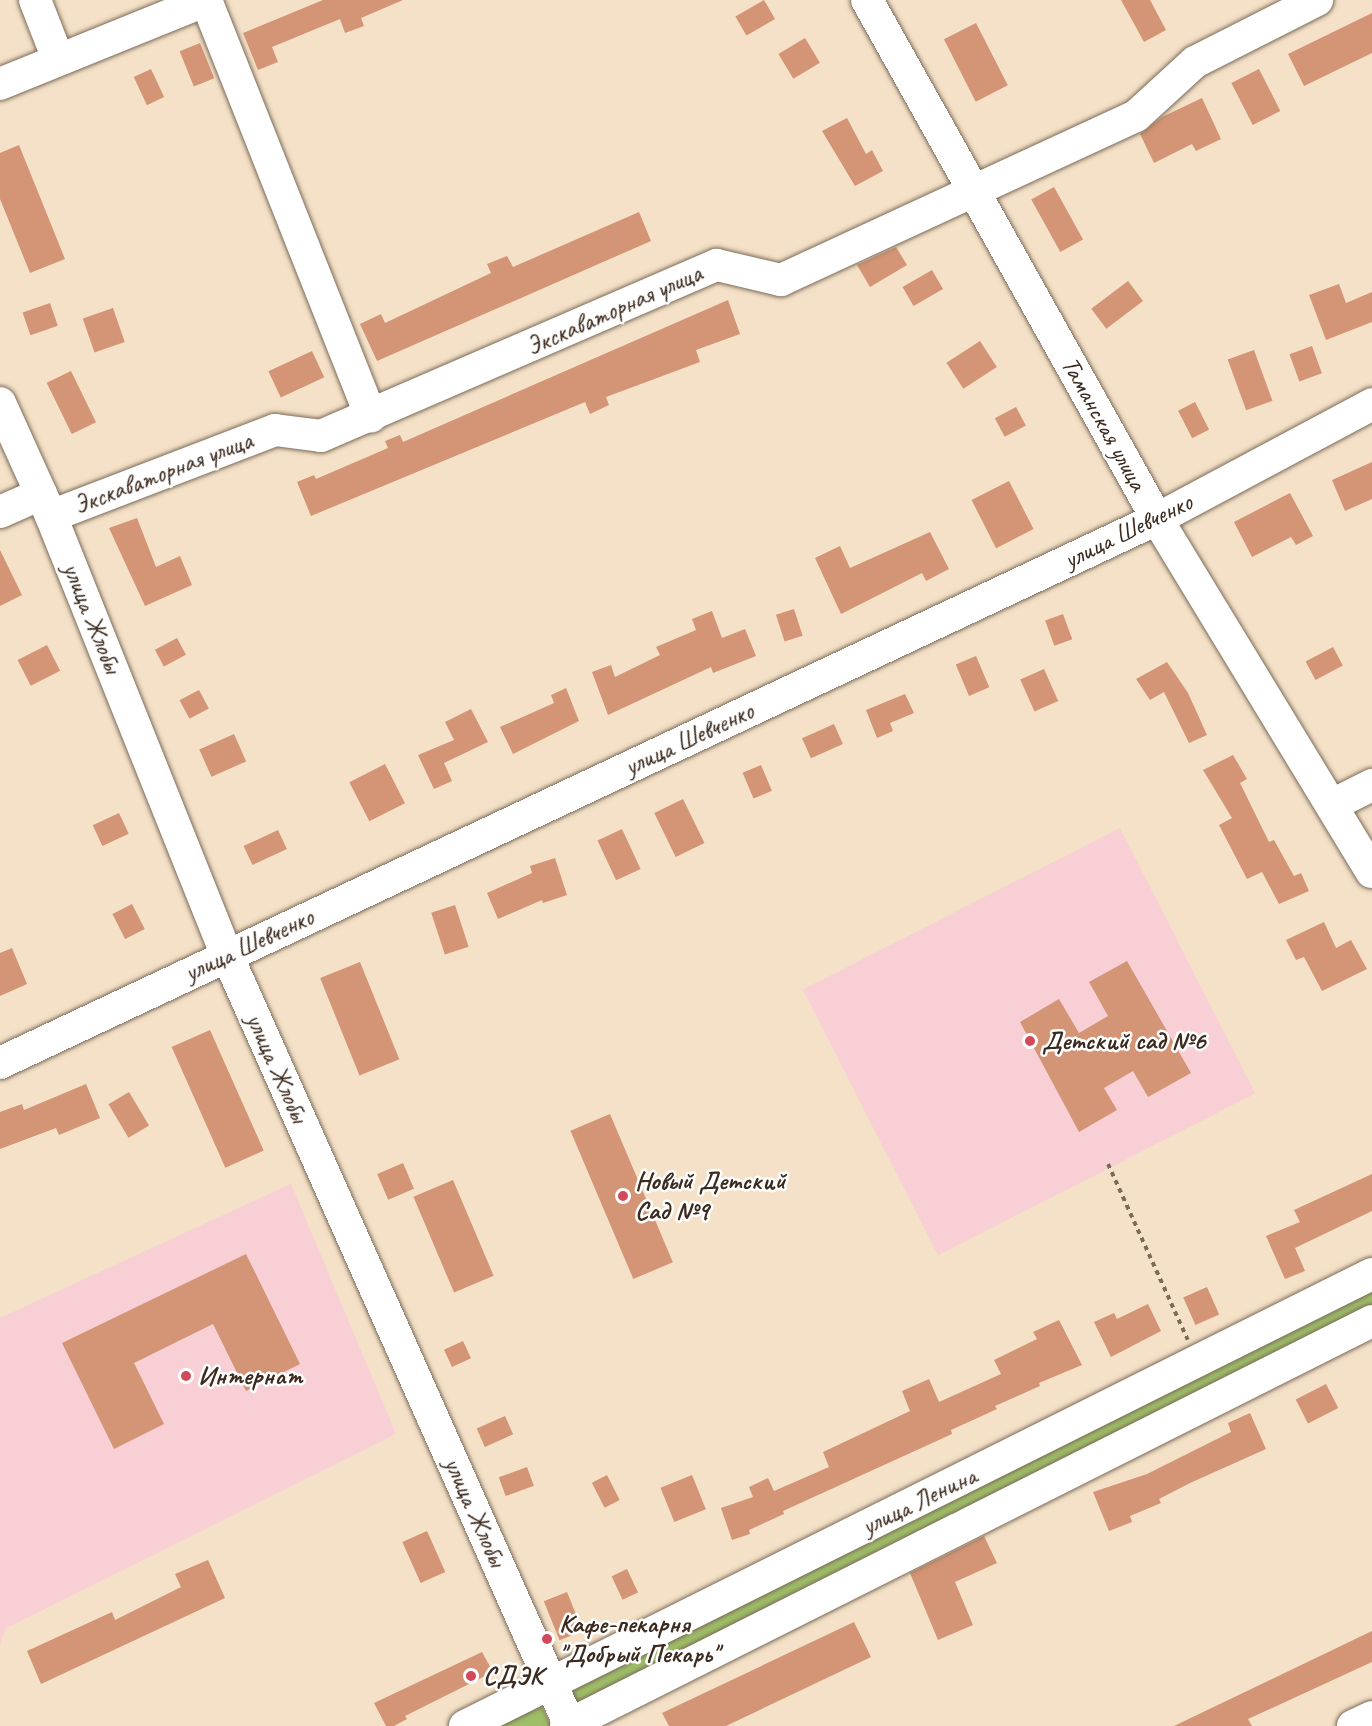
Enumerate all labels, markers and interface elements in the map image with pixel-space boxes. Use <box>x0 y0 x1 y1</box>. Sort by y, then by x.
street label: Экскаваторная улица <box>520 257 708 363</box>
street label: Таманская улица <box>1054 350 1154 498</box>
street label: Экскаваторная улица <box>68 424 258 522</box>
street label: улица Шевченко <box>1058 486 1198 576</box>
street label: улица Жлобы <box>56 558 128 678</box>
street label: улица Шевченко <box>619 695 759 783</box>
street label: улица Шевченко <box>179 901 319 989</box>
street label: улица Жлобы <box>239 1008 315 1128</box>
place label: Детский сад №6 <box>1042 1025 1205 1057</box>
marker: Детский сад №6 <box>1023 1034 1037 1048</box>
place label: Новый Детский Сад №9 <box>635 1165 785 1226</box>
marker: Новый Детский Сад №9 <box>616 1189 630 1203</box>
place label: Интернат <box>198 1360 302 1392</box>
marker: Интернат <box>179 1369 193 1383</box>
street label: улица Жлобы <box>437 1452 513 1572</box>
street label: улица Ленина <box>857 1460 981 1542</box>
place label: Кафе-пекарня "Добрый Пекарь" <box>559 1608 718 1670</box>
marker: Кафе-пекарня "Добрый Пекарь" <box>540 1632 554 1646</box>
place label: СДЭК <box>483 1660 543 1692</box>
marker: СДЭК <box>464 1669 478 1683</box>

